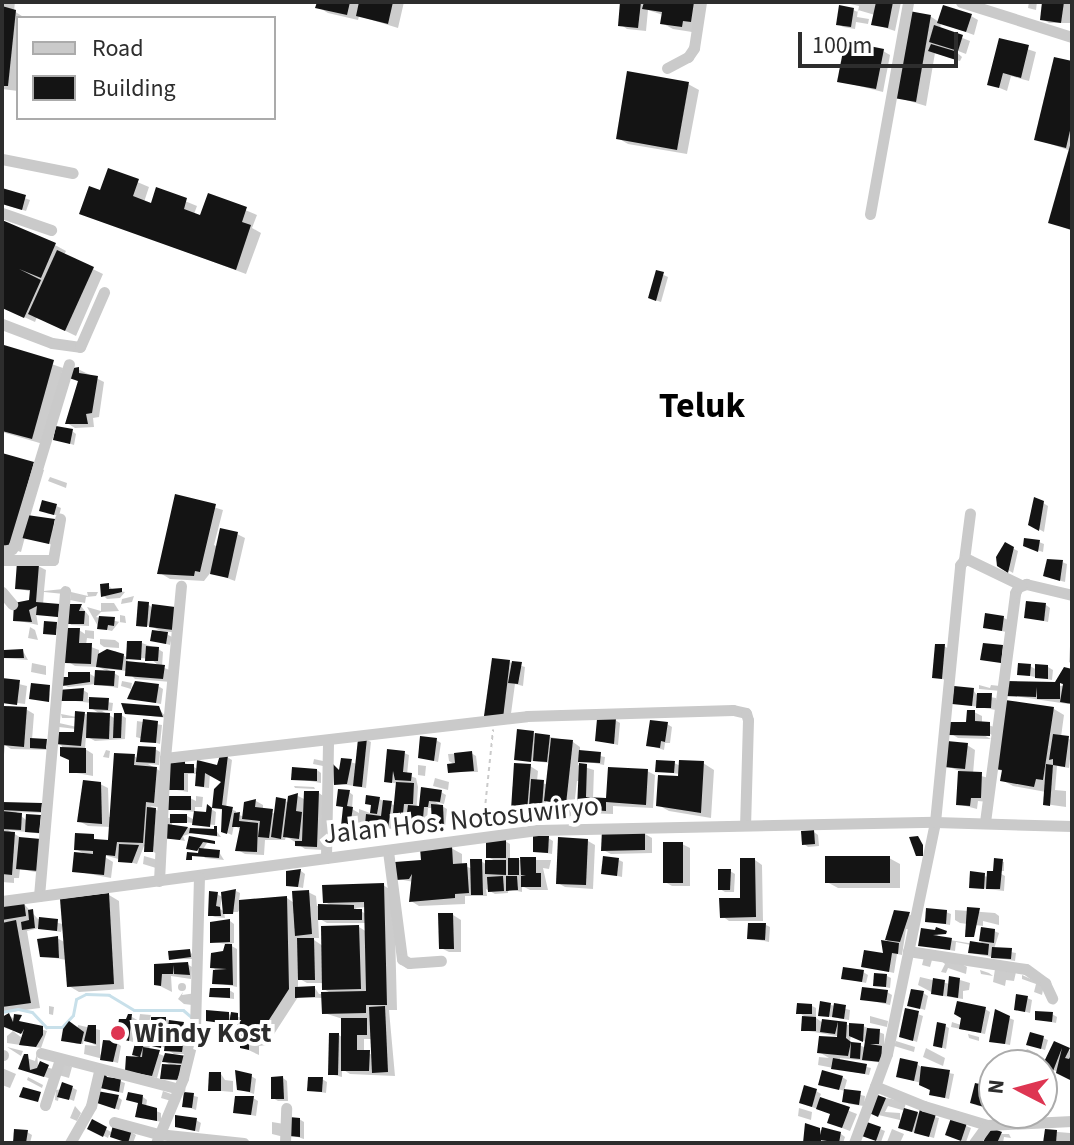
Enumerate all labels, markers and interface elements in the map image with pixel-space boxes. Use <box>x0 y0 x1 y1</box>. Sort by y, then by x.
legend <box>16 16 276 120</box>
scale bar <box>802 16 962 66</box>
text: 100 m <box>812 28 872 63</box>
text: Road <box>92 31 144 66</box>
text: Building <box>92 71 176 106</box>
district label: Teluk <box>659 384 745 428</box>
street label: Jalan Hos. Notosuwiryo <box>322 789 600 851</box>
place label: Windy Kost <box>134 1016 271 1050</box>
marker: Windy Kost <box>109 1024 127 1042</box>
north arrow <box>978 1049 1058 1129</box>
text: N <box>979 1078 1013 1096</box>

